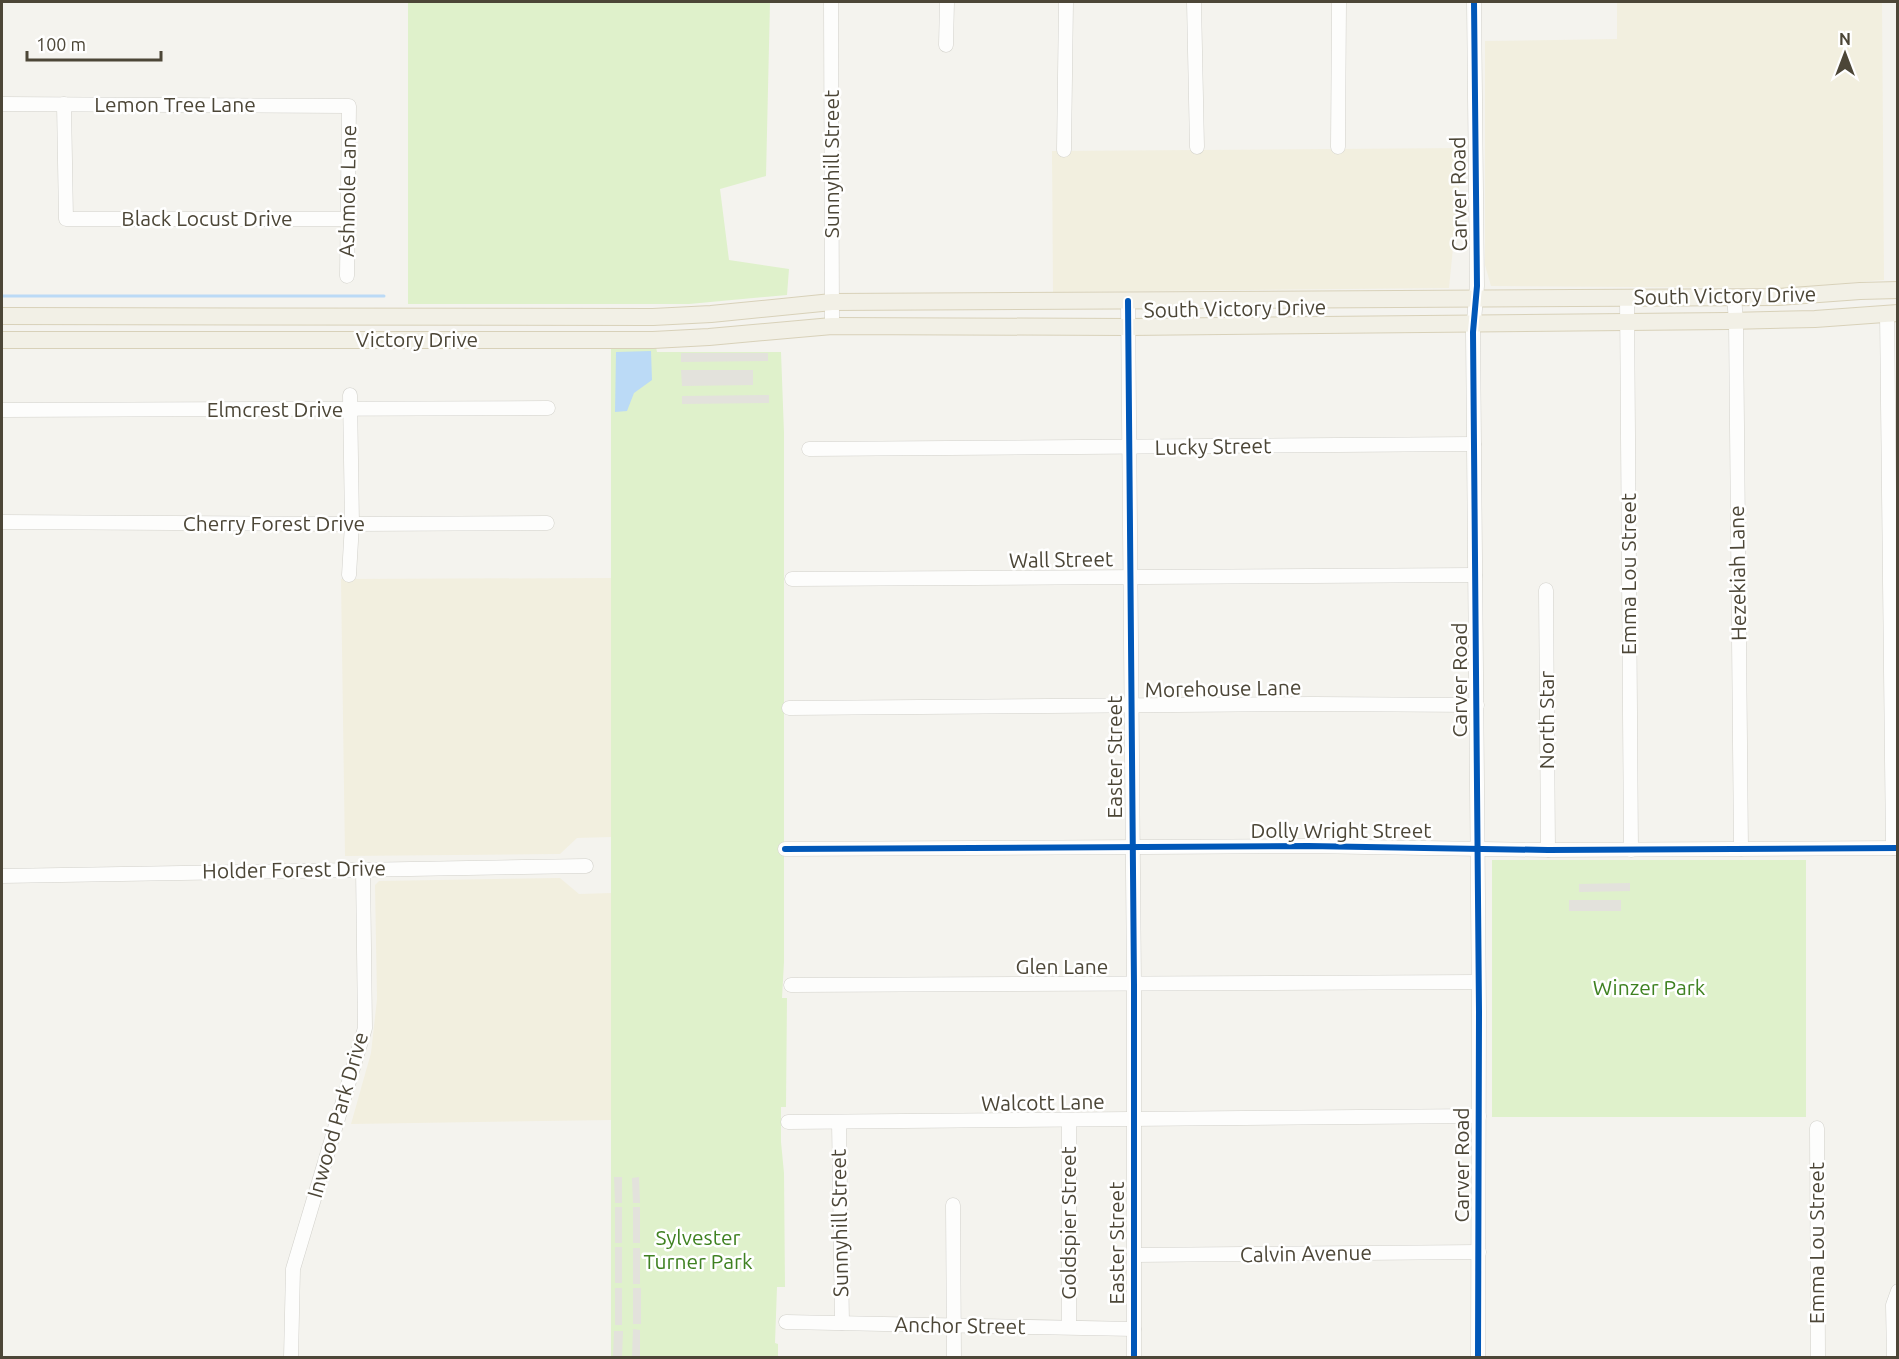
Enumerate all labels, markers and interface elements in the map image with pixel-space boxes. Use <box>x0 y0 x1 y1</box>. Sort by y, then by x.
scale bar <box>27 24 160 62</box>
north arrow <box>1815 24 1875 84</box>
text: N <box>1839 30 1851 48</box>
text: 100 m <box>36 34 86 54</box>
street label: Sunnyhill Street <box>819 90 843 238</box>
street label: Lemon Tree Lane <box>94 92 256 116</box>
street label: Ashmole Lane <box>334 125 360 257</box>
street label: Carver Road <box>1445 136 1471 252</box>
street label: Black Locust Drive <box>121 206 293 230</box>
street label: South Victory Drive <box>1633 281 1817 309</box>
street label: South Victory Drive <box>1143 294 1327 322</box>
street label: Victory Drive <box>356 327 478 351</box>
street label: Elmcrest Drive <box>207 397 343 421</box>
street label: Lucky Street <box>1154 433 1272 459</box>
street label: Emma Lou Street <box>1616 493 1640 655</box>
street label: Hezekiah Lane <box>1724 505 1750 641</box>
street label: Cherry Forest Drive <box>183 511 365 535</box>
street label: Wall Street <box>1009 546 1113 572</box>
street label: Carver Road <box>1447 622 1471 738</box>
street label: North Star <box>1534 671 1558 769</box>
street label: Morehouse Lane <box>1144 675 1302 701</box>
street label: Easter Street <box>1102 696 1126 818</box>
street label: Dolly Wright Street <box>1250 818 1432 842</box>
street label: Holder Forest Drive <box>202 855 386 883</box>
street label: Glen Lane <box>1016 954 1108 978</box>
park label: Winzer Park <box>1593 975 1706 999</box>
street label: Inwood Park Drive <box>302 1029 372 1200</box>
street label: Walcott Lane <box>981 1089 1105 1115</box>
street label: Carver Road <box>1449 1107 1473 1223</box>
street label: Goldspier Street <box>1056 1146 1080 1300</box>
street label: Sunnyhill Street <box>826 1149 852 1297</box>
street label: Emma Lou Street <box>1804 1162 1828 1324</box>
street label: Easter Street <box>1104 1182 1128 1304</box>
park label: Sylvester Turner Park <box>643 1225 753 1273</box>
street label: Calvin Avenue <box>1240 1240 1372 1266</box>
street label: Anchor Street <box>894 1312 1026 1338</box>

